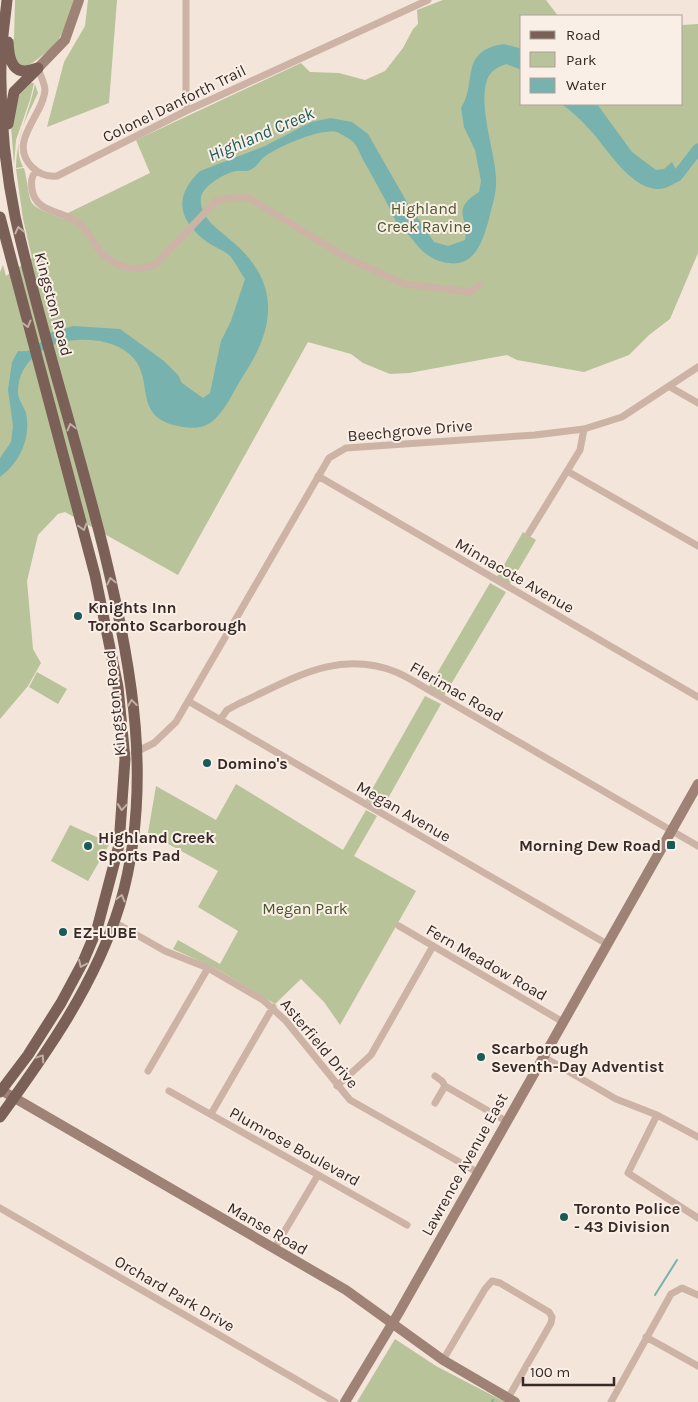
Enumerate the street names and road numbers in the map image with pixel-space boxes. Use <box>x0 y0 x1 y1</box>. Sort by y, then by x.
street label: Colonel Danforth Trail <box>99 60 249 146</box>
street label: Kingston Road <box>31 250 76 358</box>
street label: Beechgrove Drive <box>347 416 473 445</box>
street label: Minnacote Avenue <box>452 534 578 617</box>
street label: Kingston Road <box>99 649 130 757</box>
street label: Flerimac Road <box>407 657 507 726</box>
street label: Megan Avenue <box>353 777 454 846</box>
street label: Fern Meadow Road <box>423 920 551 1005</box>
street label: Asterfield Drive <box>277 995 363 1092</box>
street label: Lawrence Avenue East <box>417 1089 512 1239</box>
street label: Plumrose Boulevard <box>226 1103 363 1190</box>
street label: Manse Road <box>224 1198 311 1259</box>
street label: Orchard Park Drive <box>111 1251 238 1336</box>

